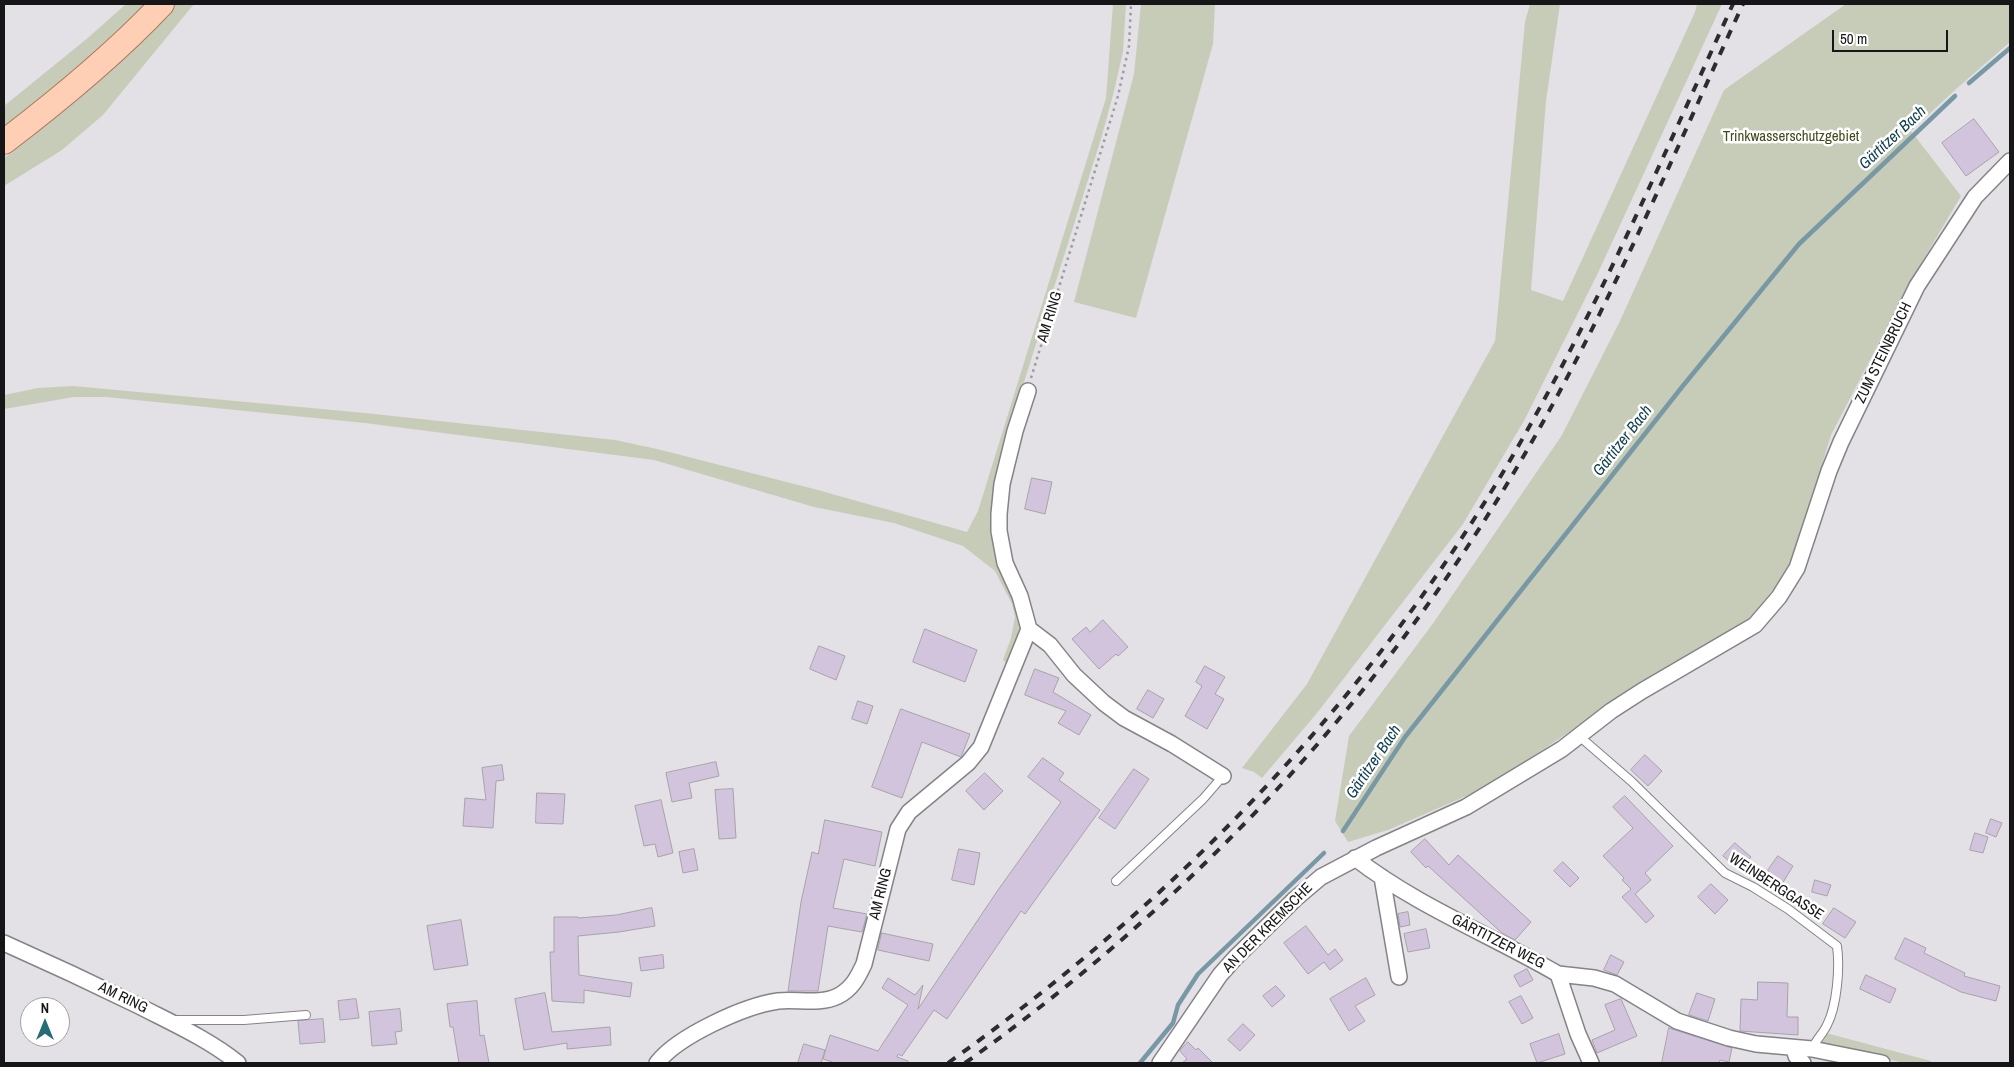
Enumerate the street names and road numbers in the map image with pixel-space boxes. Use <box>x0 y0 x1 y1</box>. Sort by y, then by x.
street label: AM RING <box>1034 289 1066 345</box>
street label: ZUM STEINBRUCH <box>1852 300 1916 406</box>
street label: WEINBERGGASSE <box>1725 850 1827 924</box>
street label: AM RING <box>866 866 896 922</box>
street label: AN DER KREMSCHE <box>1219 879 1317 977</box>
street label: GÄRTITZER WEG <box>1448 911 1548 973</box>
street label: AM RING <box>95 978 151 1018</box>

